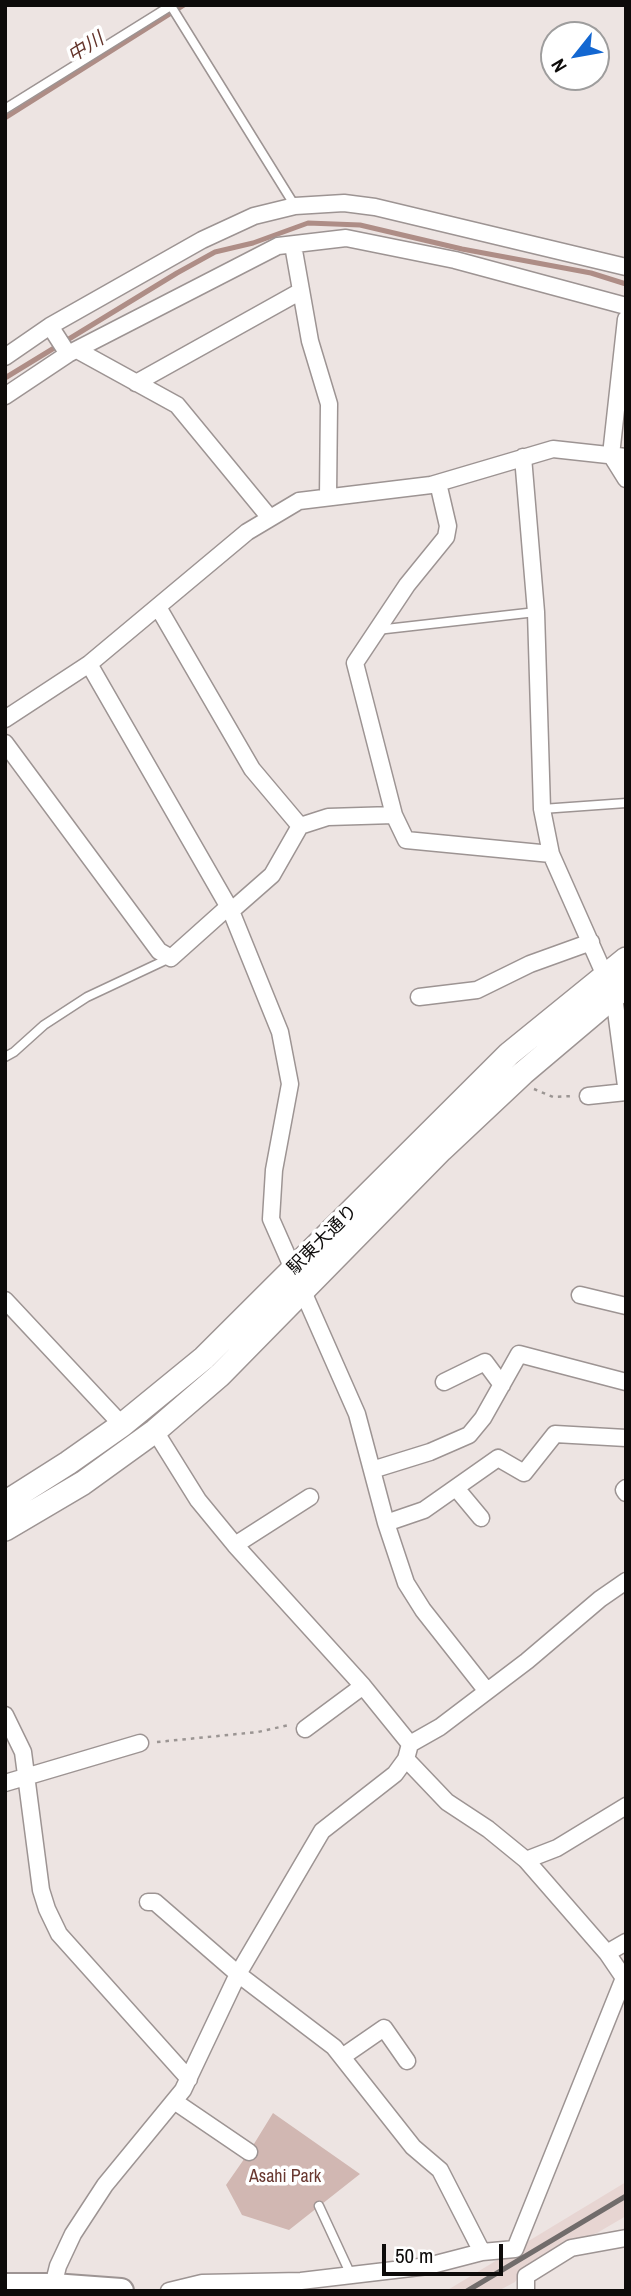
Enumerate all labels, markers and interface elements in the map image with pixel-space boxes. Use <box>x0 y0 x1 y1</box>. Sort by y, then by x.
north arrow <box>540 21 610 91</box>
water label: 中川 <box>64 28 108 68</box>
text: N <box>545 54 573 77</box>
street label: 駅東大通り <box>284 1201 362 1279</box>
park label: Asahi Park <box>249 2166 321 2188</box>
scale bar <box>386 2230 507 2274</box>
text: 50 m <box>395 2241 433 2270</box>

